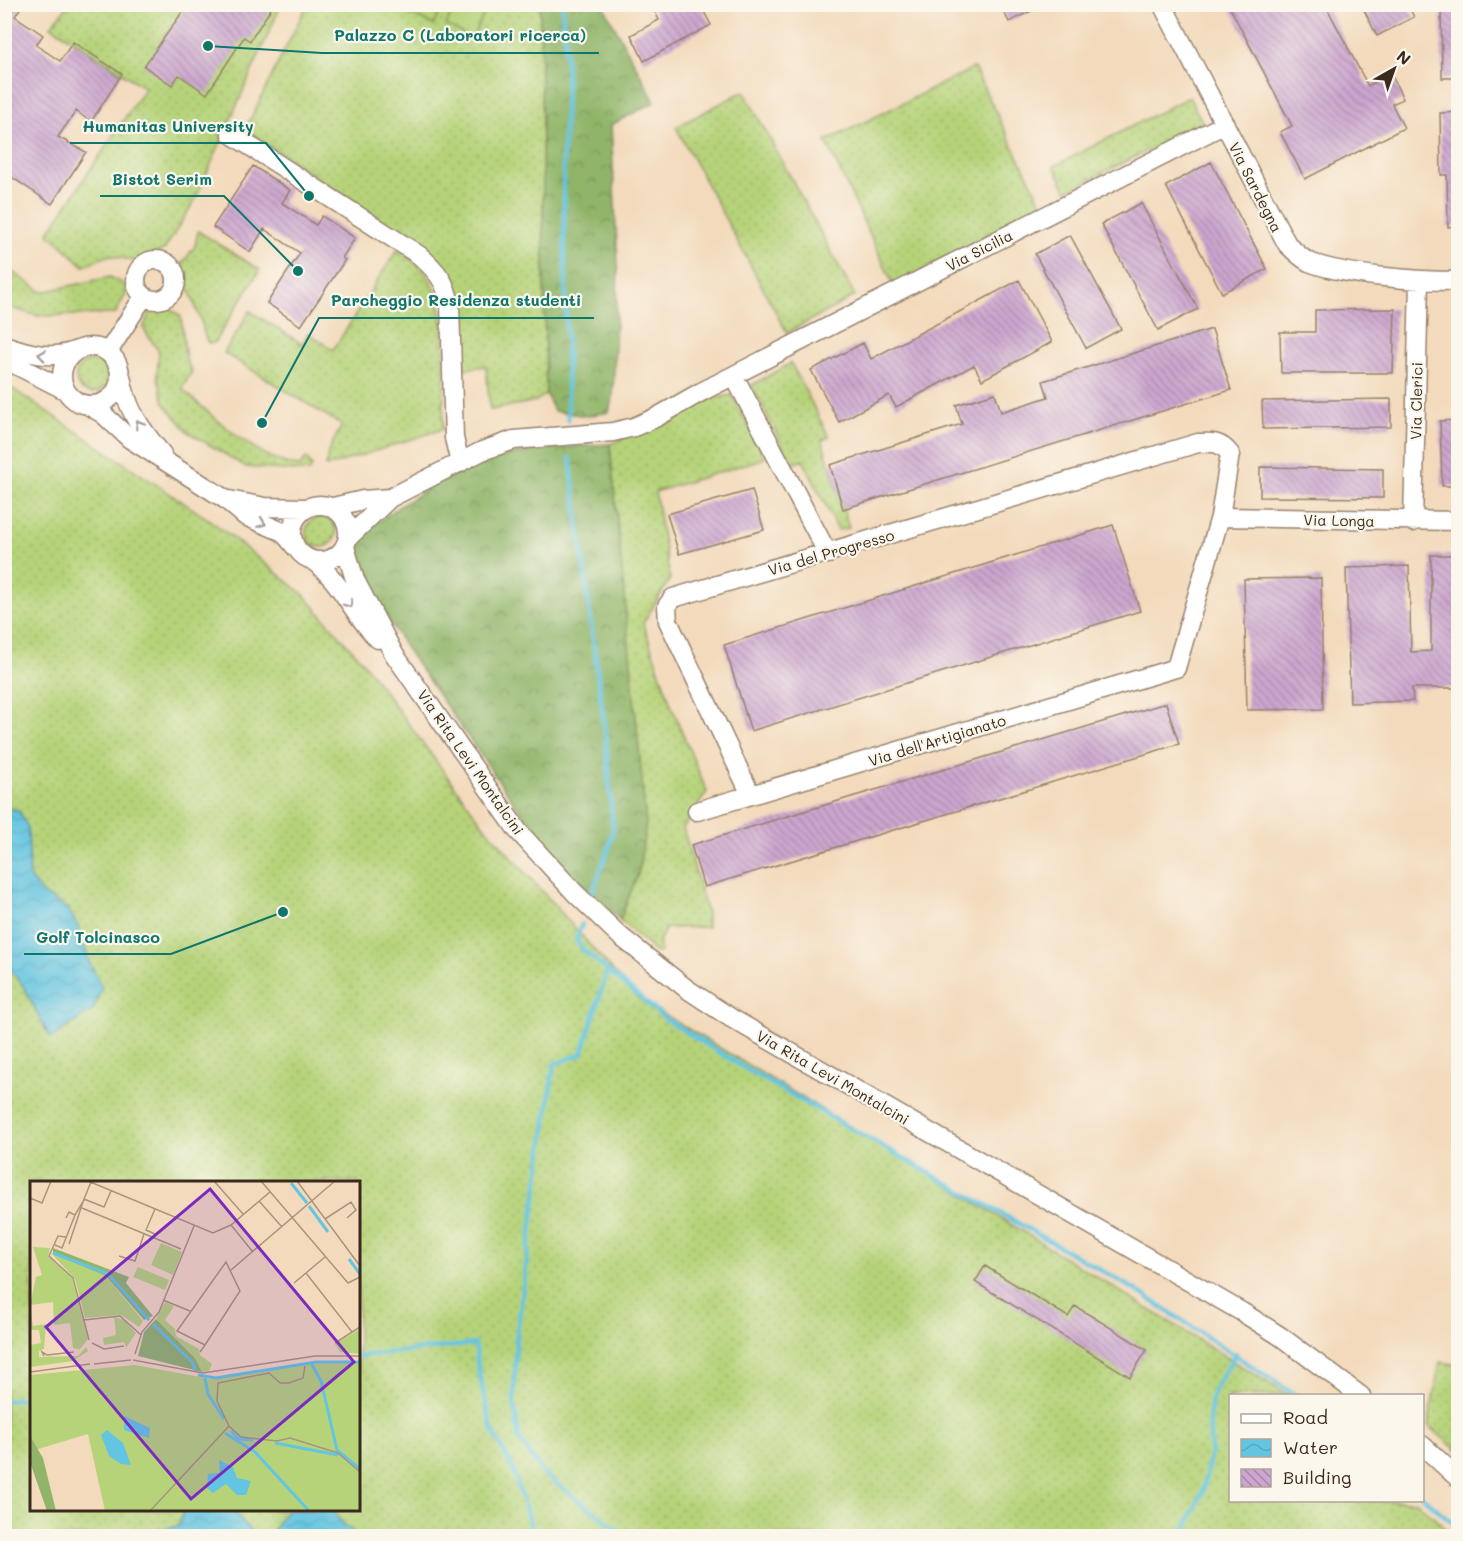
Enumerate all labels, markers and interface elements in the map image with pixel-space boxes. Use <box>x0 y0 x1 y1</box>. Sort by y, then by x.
callout: Palazzo C (Laboratori ricerca) <box>322 19 599 53</box>
text: Palazzo C (Laboratori ricerca) <box>334 24 586 45</box>
north arrow <box>1364 39 1424 99</box>
text: N <box>1393 45 1415 69</box>
callout: Humanitas University <box>70 109 266 143</box>
text: Humanitas University <box>82 115 254 136</box>
street label: Via Sardegna <box>1225 138 1287 236</box>
callout: Bistot Serim <box>100 162 224 196</box>
text: Bistot Serim <box>112 168 212 189</box>
street label: Via Sicilia <box>942 225 1016 275</box>
callout: Parcheggio Residenza studenti <box>319 284 594 318</box>
text: Parcheggio Residenza studenti <box>331 289 581 310</box>
one-way arrow <box>37 349 47 361</box>
street label: Via Clerici <box>1405 362 1427 440</box>
one-way arrow <box>135 419 146 430</box>
street label: Via Longa <box>1303 509 1375 531</box>
one-way arrow <box>257 515 267 528</box>
street label: Via del Progresso <box>766 524 896 580</box>
one-way arrow <box>342 597 353 608</box>
street label: Via Rita Levi Montalcini <box>413 685 529 839</box>
street label: Via dell'Artigianato <box>866 710 1008 770</box>
callout: Golf Tolcinasco <box>24 920 171 954</box>
text: Golf Tolcinasco <box>36 926 160 947</box>
street label: Via Rita Levi Montalcini <box>753 1025 913 1129</box>
inset map <box>30 1181 360 1511</box>
legend <box>1229 1394 1424 1502</box>
text: Road <box>1283 1405 1328 1429</box>
text: Water <box>1283 1435 1338 1459</box>
text: Building <box>1283 1465 1351 1489</box>

